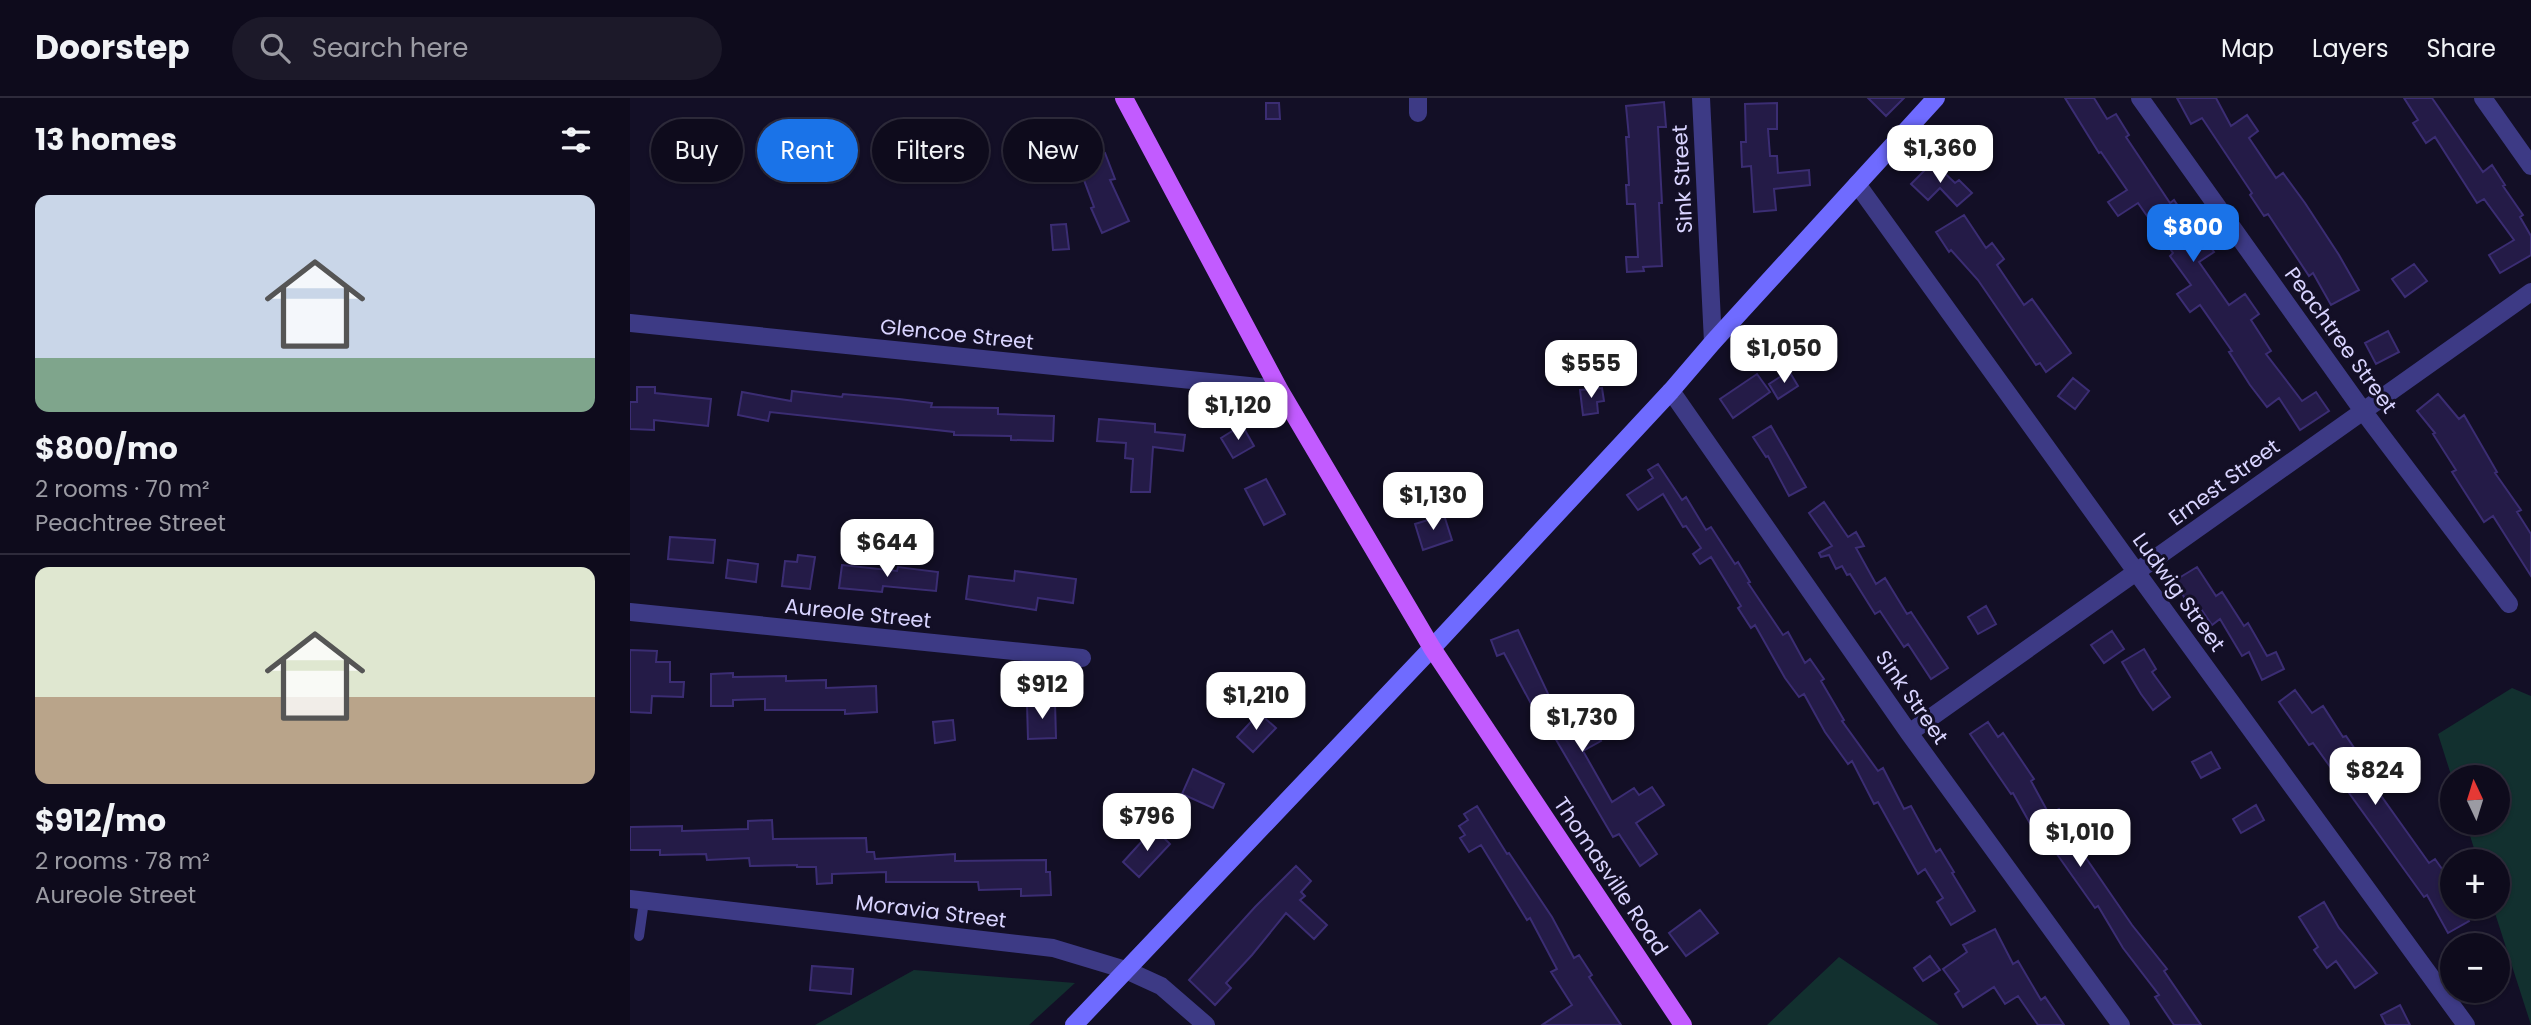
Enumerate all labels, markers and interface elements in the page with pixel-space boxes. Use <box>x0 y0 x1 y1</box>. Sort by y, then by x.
search box <box>232 17 722 80</box>
text: Doorstep <box>35 24 190 71</box>
icon: search <box>256 29 294 67</box>
text: Search here <box>312 30 468 66</box>
text: Map <box>2221 32 2274 65</box>
text: Layers <box>2312 32 2388 65</box>
text: Share <box>2426 32 2496 65</box>
text: 13 homes <box>35 118 177 161</box>
chip: Buy <box>651 119 743 182</box>
chip: Rent <box>757 119 858 182</box>
chip: Filters <box>872 119 989 182</box>
chip: New <box>1003 119 1103 182</box>
icon: filters <box>557 121 595 159</box>
street label: Sink Street <box>1665 124 1699 234</box>
pin: $1,360 <box>1883 126 1997 185</box>
text: $1,360 <box>1903 132 1977 164</box>
pin: $800 <box>2152 204 2234 264</box>
text: $800 <box>2163 211 2223 243</box>
icon: home <box>252 241 378 367</box>
street label: Peachtree Street <box>2278 261 2404 419</box>
street label: Glencoe Street <box>879 312 1035 356</box>
pin: $1,050 <box>1727 326 1841 385</box>
text: $1,050 <box>1746 332 1822 364</box>
pin: $555 <box>1550 341 1632 400</box>
text: $555 <box>1561 347 1621 379</box>
pin: $1,120 <box>1181 382 1295 442</box>
text: $1,120 <box>1204 389 1272 421</box>
text: $800/mo <box>35 427 178 470</box>
street label: Ernest Street <box>2163 432 2285 532</box>
pin: $1,130 <box>1376 472 1490 532</box>
text: 2 rooms · 70 m² <box>35 473 210 505</box>
text: $1,130 <box>1399 479 1467 511</box>
text: Peachtree Street <box>35 507 226 539</box>
pin: $644 <box>846 519 928 579</box>
text: $644 <box>857 526 917 558</box>
street label: Ludwig Street <box>2126 527 2232 657</box>
street label: Aureole Street <box>783 591 933 635</box>
icon: home <box>252 613 378 739</box>
street label: Sink Street <box>1869 644 1955 750</box>
pin: $912 <box>1001 662 1083 721</box>
text: $912 <box>1016 668 1068 700</box>
pin: $1,210 <box>1199 672 1313 732</box>
text: $1,210 <box>1222 679 1290 711</box>
pin: $1,730 <box>1525 694 1639 754</box>
text: $1,730 <box>1546 701 1618 733</box>
pin: $824 <box>2334 748 2416 807</box>
text: $824 <box>2346 754 2404 786</box>
north arrow <box>2440 765 2510 835</box>
map controls <box>2440 765 2510 1003</box>
street label: Thomasville Road <box>1547 791 1675 961</box>
pin: $796 <box>1106 794 1188 853</box>
text: $912/mo <box>35 799 166 842</box>
text: $796 <box>1119 800 1175 832</box>
pin: $1,010 <box>2023 810 2137 869</box>
text: $1,010 <box>2045 816 2115 848</box>
text: 2 rooms · 78 m² <box>35 845 210 877</box>
button: + <box>2440 849 2510 919</box>
text: Aureole Street <box>35 879 196 911</box>
street label: Moravia Street <box>854 887 1008 935</box>
button: − <box>2440 933 2510 1003</box>

